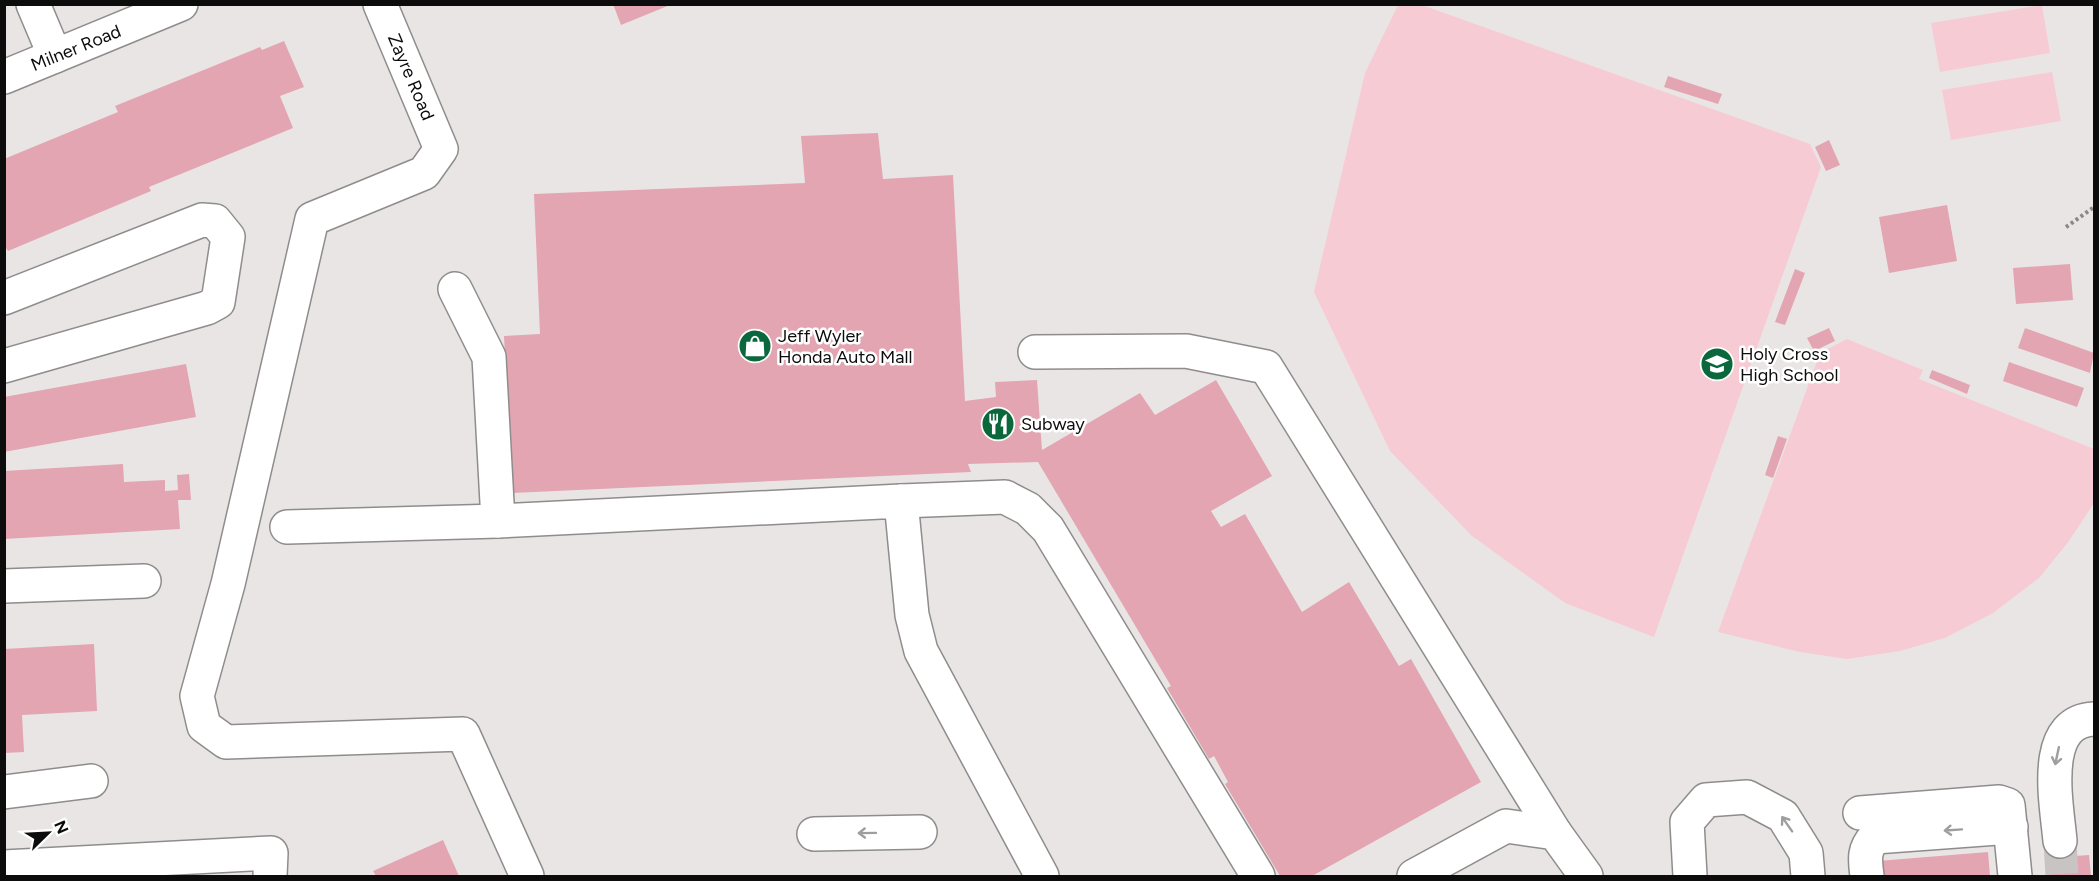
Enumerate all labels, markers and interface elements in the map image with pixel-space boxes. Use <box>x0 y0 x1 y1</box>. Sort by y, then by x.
street label: Milner Road <box>28 20 124 76</box>
street label: Zayre Road <box>383 30 439 124</box>
place label: Jeff Wyler Honda Auto Mall <box>778 325 912 368</box>
shop icon: Jeff Wyler Honda Auto Mall <box>737 328 773 364</box>
place label: Holy Cross High School <box>1740 343 1838 386</box>
school or university icon: Holy Cross High School <box>1699 346 1735 382</box>
restaurant icon: Subway <box>980 406 1016 442</box>
place label: Subway <box>1021 413 1085 435</box>
one-way arrow <box>2051 746 2062 765</box>
north arrow <box>18 803 78 863</box>
one-way arrow <box>1781 816 1793 832</box>
text: N <box>50 818 72 837</box>
one-way arrow <box>1943 825 1963 836</box>
one-way arrow <box>857 827 877 839</box>

